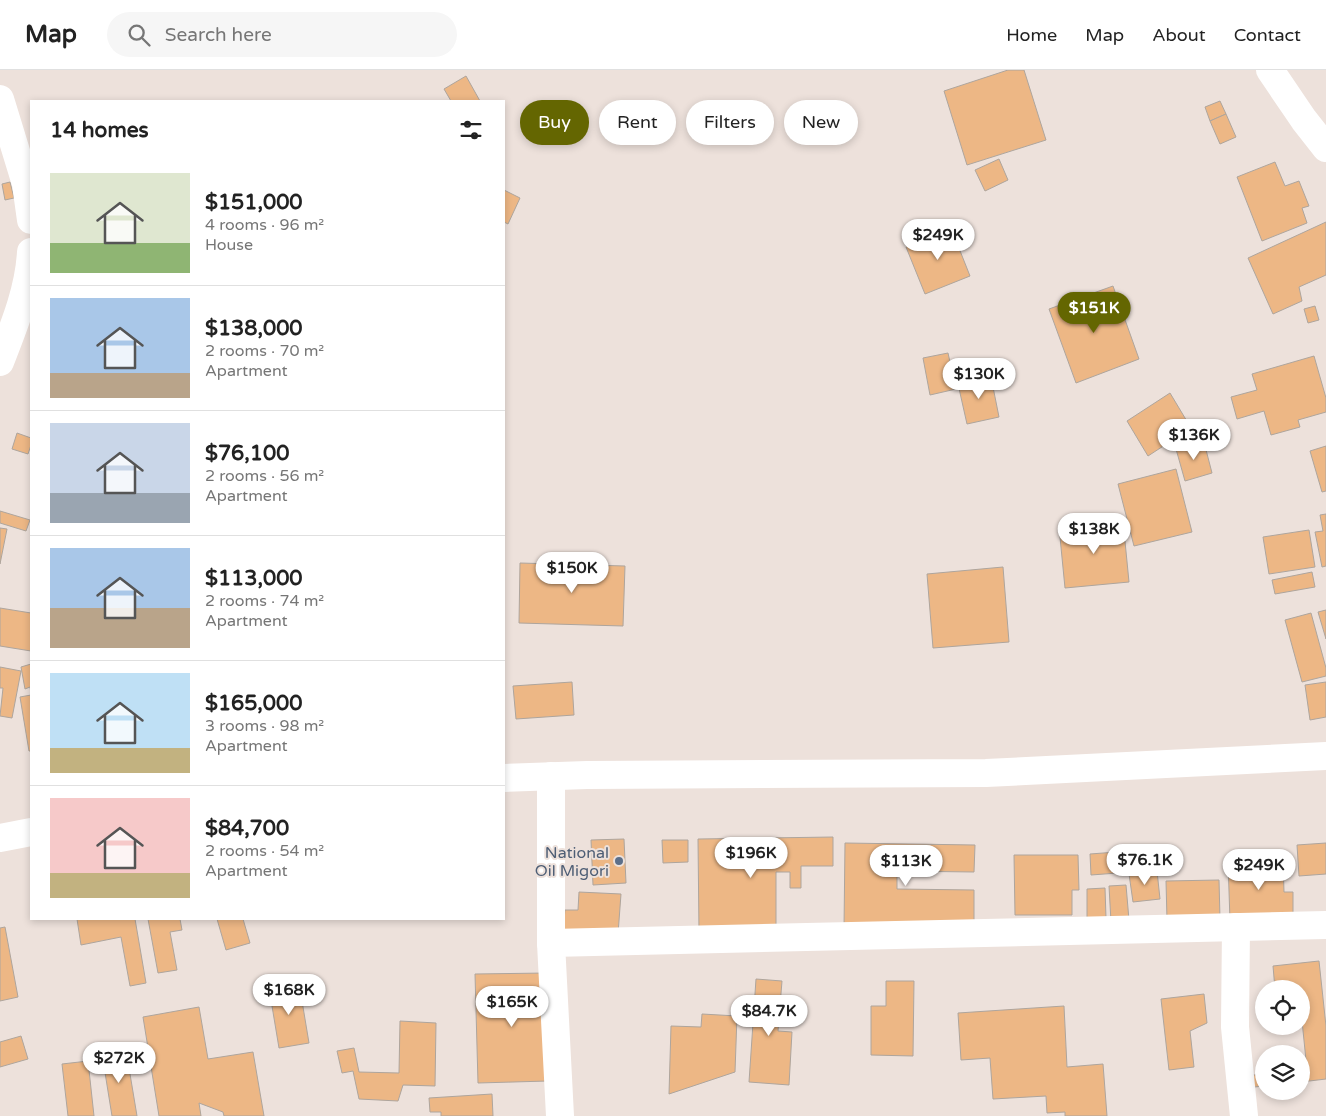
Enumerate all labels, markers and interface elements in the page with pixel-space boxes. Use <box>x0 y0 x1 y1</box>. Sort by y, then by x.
search box <box>107 12 457 57</box>
text: Map <box>25 20 77 49</box>
icon: search <box>125 21 153 49</box>
text: Search here <box>165 24 272 46</box>
text: Home <box>1006 24 1057 46</box>
text: Map <box>1085 24 1124 46</box>
text: About <box>1152 24 1206 46</box>
text: Contact <box>1234 24 1301 46</box>
chip: Buy <box>520 100 589 145</box>
chip: Rent <box>599 100 676 145</box>
chip: Filters <box>686 100 774 145</box>
chip: New <box>784 100 858 145</box>
icon: filters <box>457 116 485 144</box>
text: 14 homes <box>50 118 149 143</box>
text: $151,000 <box>205 190 303 215</box>
icon: home <box>90 193 150 253</box>
text: 4 rooms · 96 m² <box>205 215 324 235</box>
pin: $249K <box>903 218 973 261</box>
text: $249K <box>913 225 963 245</box>
text: House <box>205 235 253 255</box>
pin: $151K <box>1059 292 1129 334</box>
text: $151K <box>1069 298 1119 318</box>
text: $138,000 <box>205 316 303 341</box>
icon: home <box>90 318 150 378</box>
text: 2 rooms · 70 m² <box>205 341 324 361</box>
pin: $130K <box>944 358 1014 400</box>
text: Apartment <box>205 361 288 381</box>
text: $130K <box>954 364 1004 384</box>
pin: $136K <box>1159 418 1229 461</box>
text: $136K <box>1169 425 1219 445</box>
text: $76,100 <box>205 441 289 466</box>
icon: home <box>90 443 150 503</box>
text: 2 rooms · 56 m² <box>205 466 324 486</box>
text: Apartment <box>205 486 288 506</box>
pin: $138K <box>1059 512 1129 555</box>
text: $138K <box>1069 519 1119 539</box>
pin: $150K <box>537 552 607 594</box>
text: $150K <box>547 558 597 578</box>
text: $113,000 <box>205 566 303 591</box>
icon: home <box>90 568 150 628</box>
text: 2 rooms · 74 m² <box>205 591 324 611</box>
text: Apartment <box>205 611 288 631</box>
text: $165,000 <box>205 691 302 716</box>
icon: home <box>90 693 150 753</box>
text: 3 rooms · 98 m² <box>205 716 324 736</box>
text: Apartment <box>205 736 288 756</box>
text: $84,700 <box>205 816 289 841</box>
icon: home <box>90 818 150 878</box>
pin: $196K <box>716 836 786 879</box>
text: 2 rooms · 54 m² <box>205 841 324 861</box>
place label: National Oil Migori <box>535 843 609 881</box>
text: $196K <box>726 843 776 863</box>
pin: $113K <box>871 844 941 887</box>
pin: $76.1K <box>1104 844 1186 886</box>
pin: $249K <box>1224 848 1294 891</box>
text: $76.1K <box>1118 850 1172 870</box>
text: $113K <box>881 851 931 871</box>
marker: National Oil Migori <box>613 855 625 867</box>
text: $249K <box>1234 855 1284 875</box>
text: Apartment <box>205 861 288 881</box>
pin: $168K <box>254 974 324 1016</box>
text: $168K <box>264 980 314 1000</box>
map controls <box>1255 980 1310 1100</box>
button: locate <box>1255 980 1310 1035</box>
pin: $165K <box>477 986 547 1028</box>
text: $165K <box>487 992 537 1012</box>
pin: $84.7K <box>728 994 810 1037</box>
text: $84.7K <box>742 1001 796 1021</box>
pin: $272K <box>84 1042 154 1084</box>
button: layers <box>1255 1045 1310 1100</box>
text: $272K <box>94 1048 144 1068</box>

